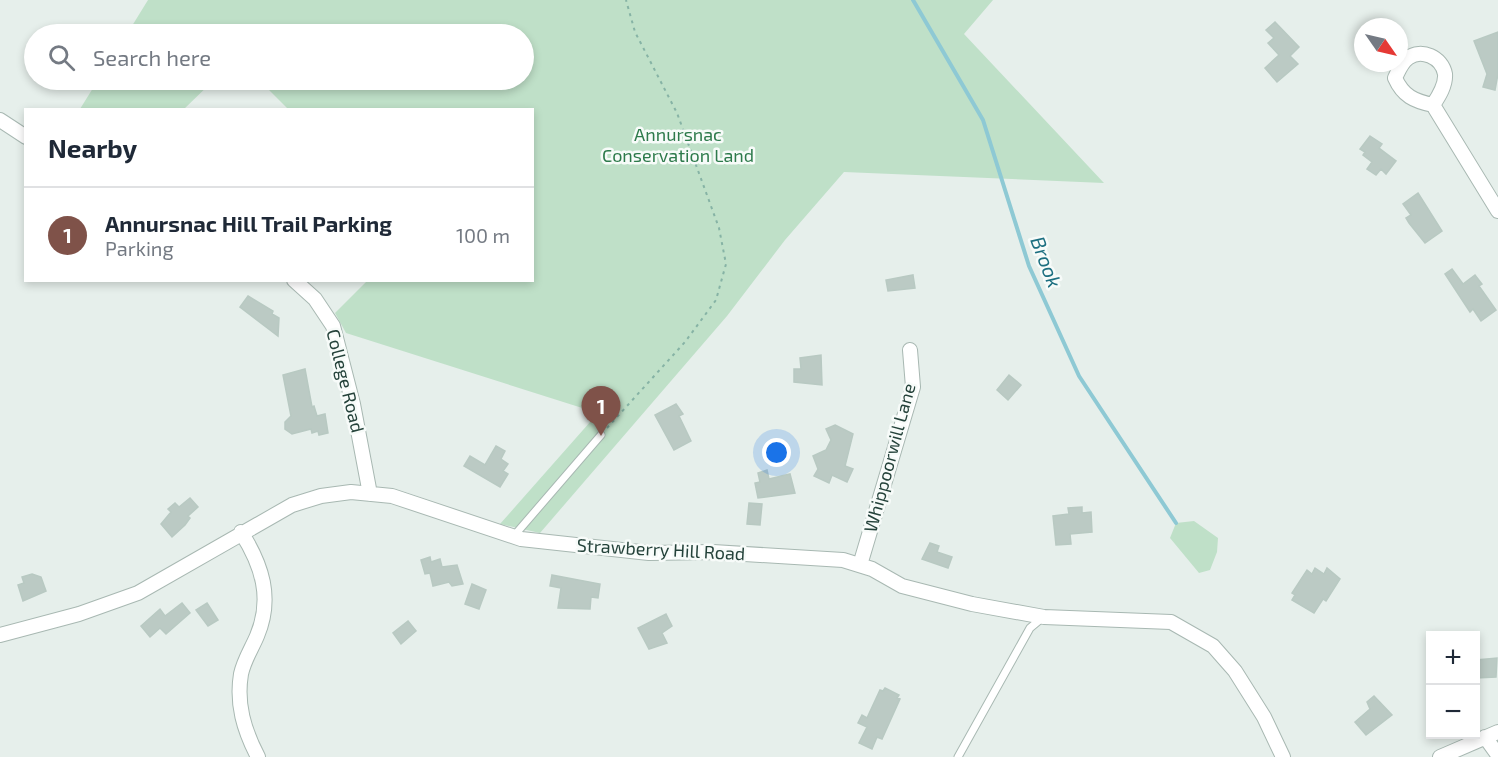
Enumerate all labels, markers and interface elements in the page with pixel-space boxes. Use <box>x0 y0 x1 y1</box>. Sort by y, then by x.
north arrow <box>1354 18 1408 72</box>
search box <box>24 24 534 90</box>
icon: search <box>45 41 78 74</box>
text: Search here <box>93 44 211 70</box>
park label: Annursnac Conservation Land <box>602 123 754 166</box>
text: Nearby <box>48 132 137 163</box>
text: Annursnac Hill Trail Parking <box>105 210 392 236</box>
text: 1 <box>63 223 72 247</box>
text: 100 m <box>456 223 510 247</box>
water label: Brook <box>1026 233 1068 291</box>
text: Parking <box>105 236 174 260</box>
street label: College Road <box>322 327 369 435</box>
street label: Whippoorwill Lane <box>859 381 920 535</box>
pin: 1 <box>582 386 620 436</box>
your location <box>762 438 791 467</box>
street label: Strawberry Hill Road <box>576 534 746 564</box>
map controls <box>1426 631 1480 739</box>
button: + <box>1426 631 1480 685</box>
button: − <box>1426 685 1480 739</box>

